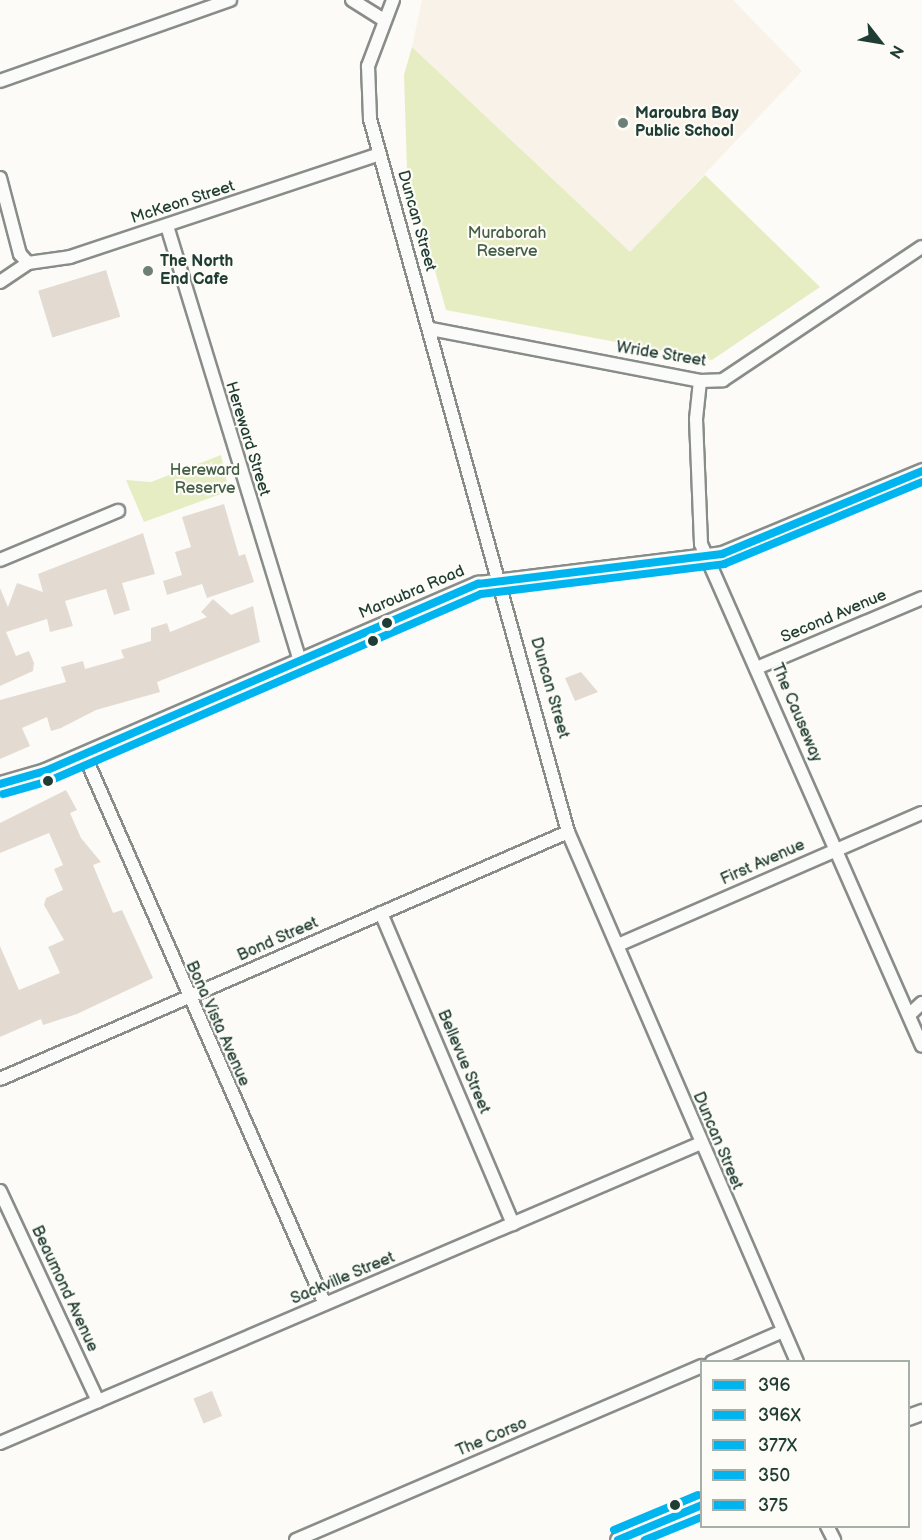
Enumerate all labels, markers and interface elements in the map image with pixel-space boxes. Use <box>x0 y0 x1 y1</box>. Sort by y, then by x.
north arrow <box>850 12 910 72</box>
text: N <box>885 41 907 62</box>
place label: Maroubra Bay Public School <box>635 104 739 142</box>
marker: Maroubra Bay Public School <box>616 116 630 130</box>
street label: Duncan Street <box>392 168 440 274</box>
street label: McKeon Street <box>129 177 237 229</box>
park label: Muraborah Reserve <box>468 224 546 262</box>
place label: The North End Cafe <box>160 252 233 290</box>
marker: The North End Cafe <box>141 264 155 278</box>
street label: Wride Street <box>615 338 707 372</box>
street label: Hereward Street <box>220 379 274 499</box>
park label: Hereward Reserve <box>170 461 240 499</box>
street label: Maroubra Road <box>356 562 468 624</box>
street label: Second Avenue <box>778 586 890 648</box>
unlabelled marker <box>381 617 393 629</box>
unlabelled marker <box>367 635 379 647</box>
street label: Duncan Street <box>525 635 573 741</box>
street label: The Causeway <box>767 661 825 765</box>
unlabelled marker <box>42 775 54 787</box>
street label: First Avenue <box>718 836 808 890</box>
street label: Bond Street <box>235 914 321 966</box>
street label: Bona Vista Avenue <box>181 958 253 1090</box>
street label: Bellevue Street <box>432 1007 494 1117</box>
street label: Duncan Street <box>688 1089 746 1193</box>
street label: Beaumond Avenue <box>26 1223 102 1355</box>
street label: Sackville Street <box>288 1248 398 1310</box>
legend <box>700 1360 910 1528</box>
text: 396 <box>758 1375 790 1396</box>
text: 396X <box>758 1405 801 1426</box>
street label: The Corso <box>454 1414 530 1462</box>
text: 377X <box>758 1435 797 1456</box>
text: 350 <box>758 1465 790 1486</box>
text: 375 <box>758 1495 788 1516</box>
unlabelled marker <box>669 1499 681 1511</box>

